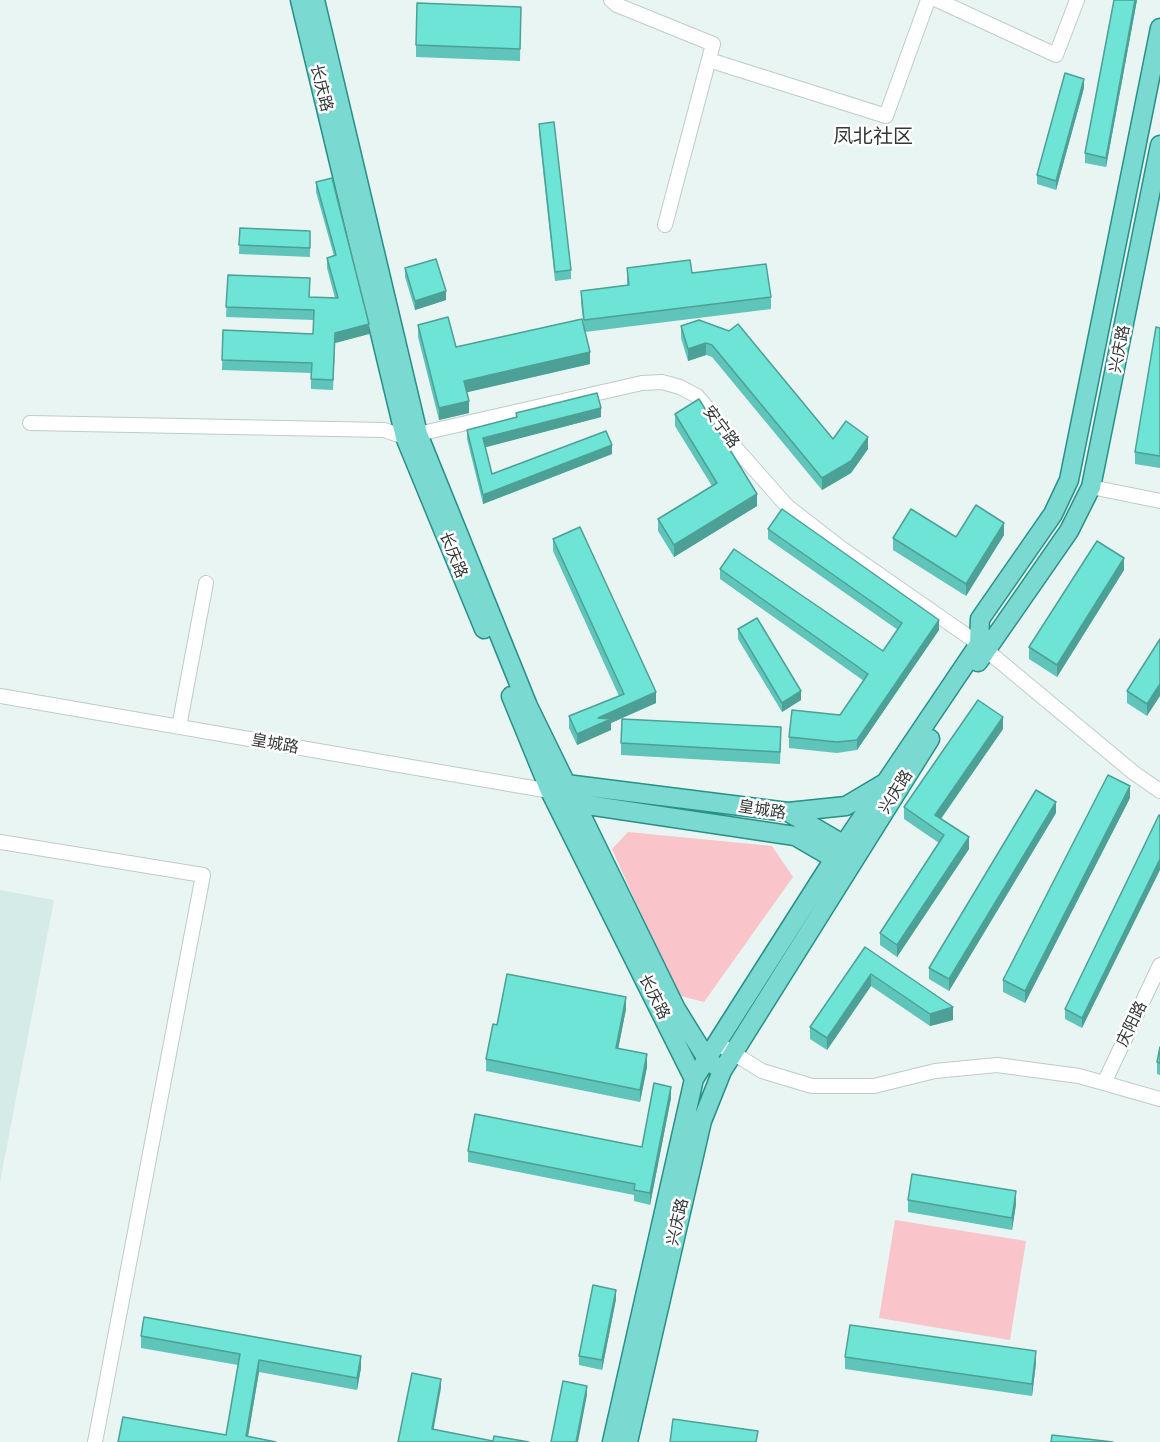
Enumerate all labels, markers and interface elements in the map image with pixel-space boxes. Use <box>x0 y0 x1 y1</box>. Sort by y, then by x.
street label: 长庆路 <box>306 62 336 114</box>
district label: 凤北社区 <box>833 125 913 149</box>
street label: 兴庆路 <box>1106 324 1134 374</box>
street label: 安宁路 <box>699 402 743 452</box>
street label: 长庆路 <box>435 529 471 581</box>
street label: 皇城路 <box>250 730 300 758</box>
street label: 兴庆路 <box>875 767 917 817</box>
street label: 皇城路 <box>737 797 787 823</box>
street label: 长庆路 <box>635 971 673 1023</box>
street label: 庆阳路 <box>1113 998 1151 1050</box>
street label: 兴庆路 <box>663 1196 693 1248</box>

